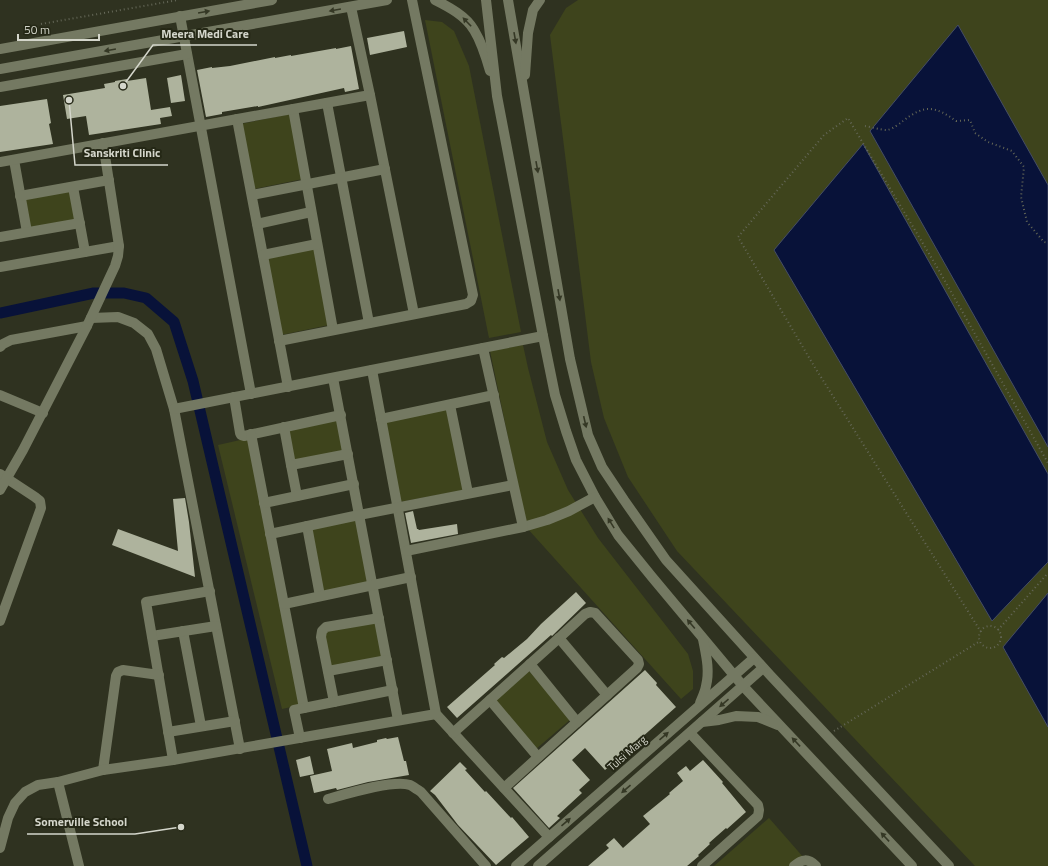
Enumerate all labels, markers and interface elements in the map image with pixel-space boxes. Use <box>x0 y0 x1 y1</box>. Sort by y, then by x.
one-way arrow <box>329 7 341 13</box>
one-way arrow <box>198 9 210 15</box>
scale bar <box>18 16 99 42</box>
one-way arrow <box>462 17 472 27</box>
text: 50 m <box>24 20 50 39</box>
callout: Meera Medi Care <box>153 21 257 45</box>
text: Meera Medi Care <box>161 24 249 43</box>
one-way arrow <box>512 32 518 45</box>
one-way arrow <box>104 47 116 53</box>
callout: Sanskriti Clinic <box>75 141 168 165</box>
text: Sanskriti Clinic <box>84 143 160 162</box>
one-way arrow <box>534 161 540 173</box>
one-way arrow <box>556 289 562 301</box>
one-way arrow <box>582 416 588 428</box>
one-way arrow <box>607 517 614 529</box>
one-way arrow <box>687 619 696 630</box>
one-way arrow <box>718 698 729 707</box>
street label: Tulsi Marg <box>604 731 650 775</box>
one-way arrow <box>659 732 669 741</box>
one-way arrow <box>792 738 801 747</box>
one-way arrow <box>621 784 631 793</box>
callout: Somerville School <box>27 810 135 834</box>
text: Somerville School <box>35 812 127 831</box>
one-way arrow <box>561 817 571 827</box>
one-way arrow <box>881 833 890 842</box>

